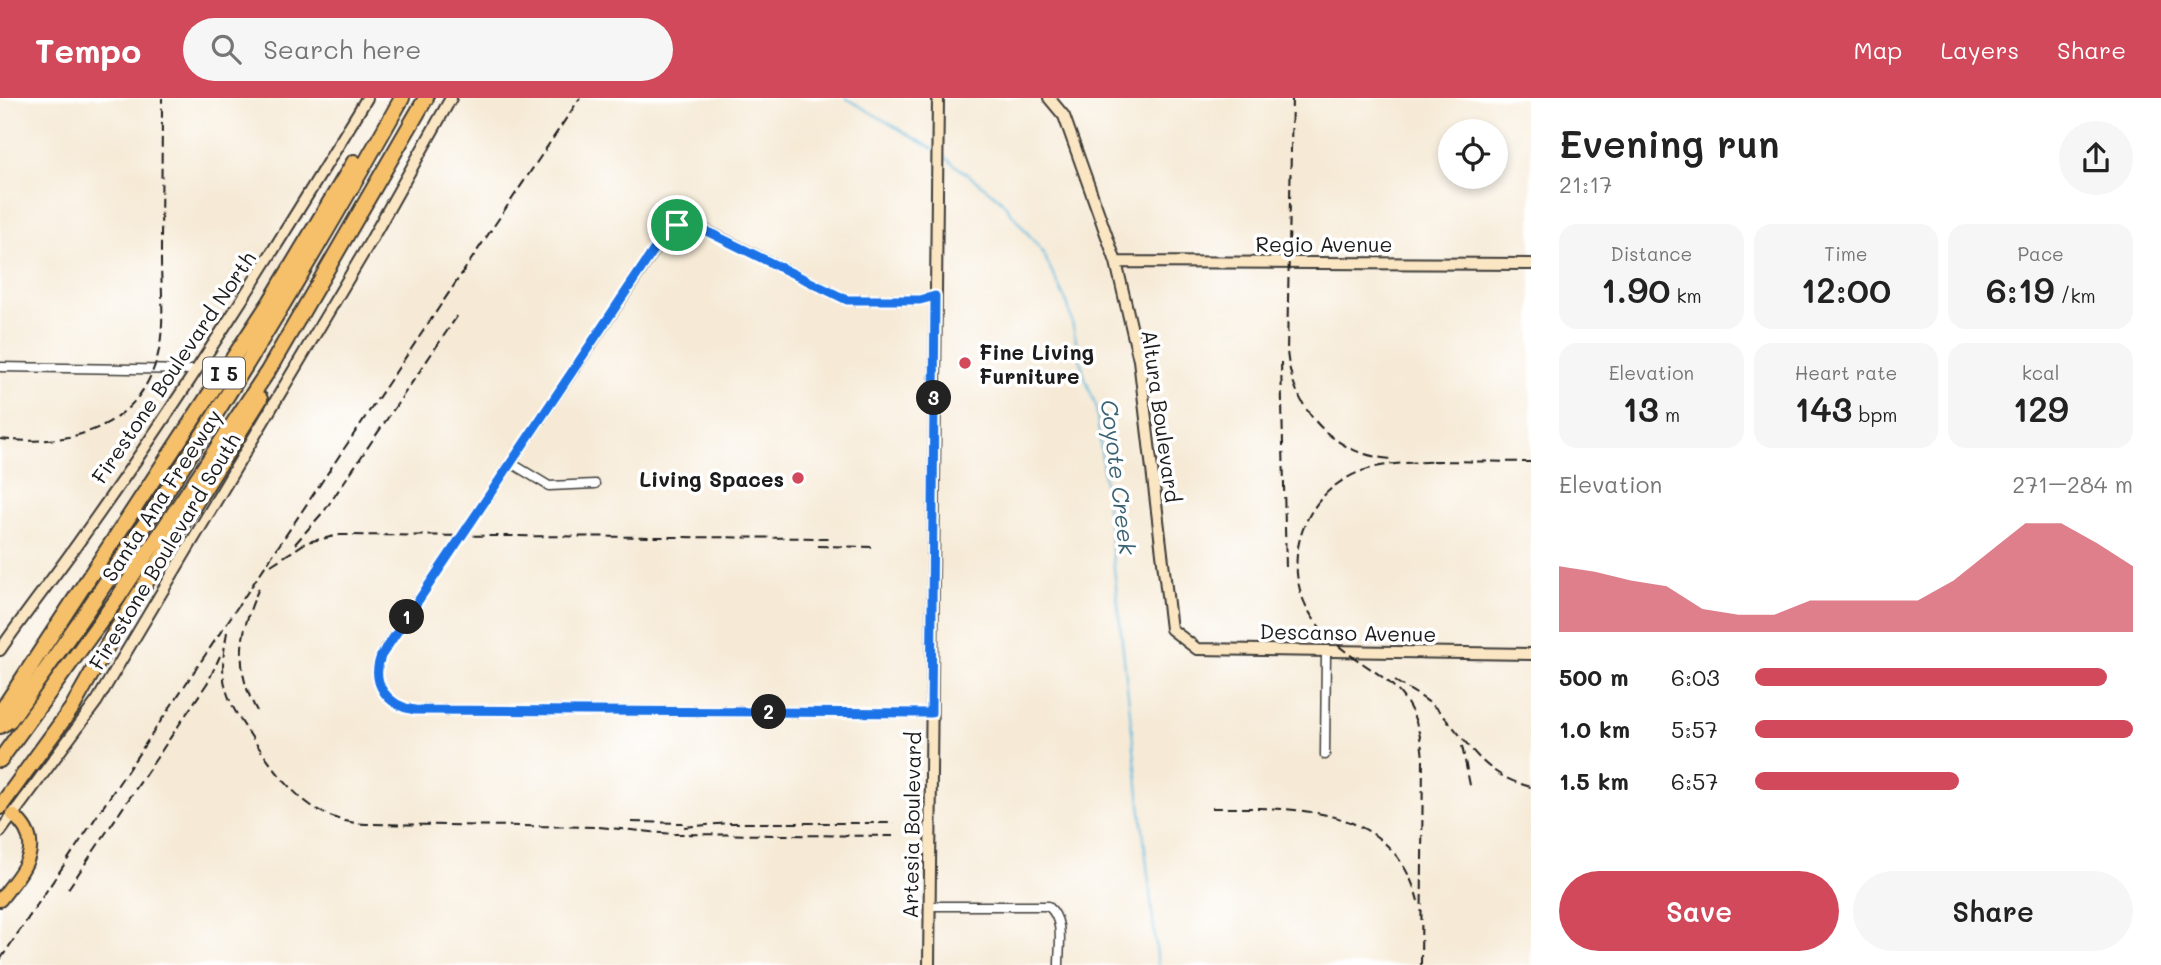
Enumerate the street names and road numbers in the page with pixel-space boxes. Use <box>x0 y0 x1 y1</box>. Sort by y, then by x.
street label: Regio Avenue <box>1256 230 1392 257</box>
street label: Firestone Boulevard North <box>85 246 261 488</box>
street label: Altura Boulevard <box>1137 328 1187 504</box>
road number: I 5 <box>203 358 245 388</box>
street label: Santa Ana Freeway <box>95 404 227 586</box>
street label: Firestone Boulevard South <box>82 428 246 674</box>
street label: Descanso Avenue <box>1259 617 1437 647</box>
street label: Artesia Boulevard <box>896 731 926 919</box>

